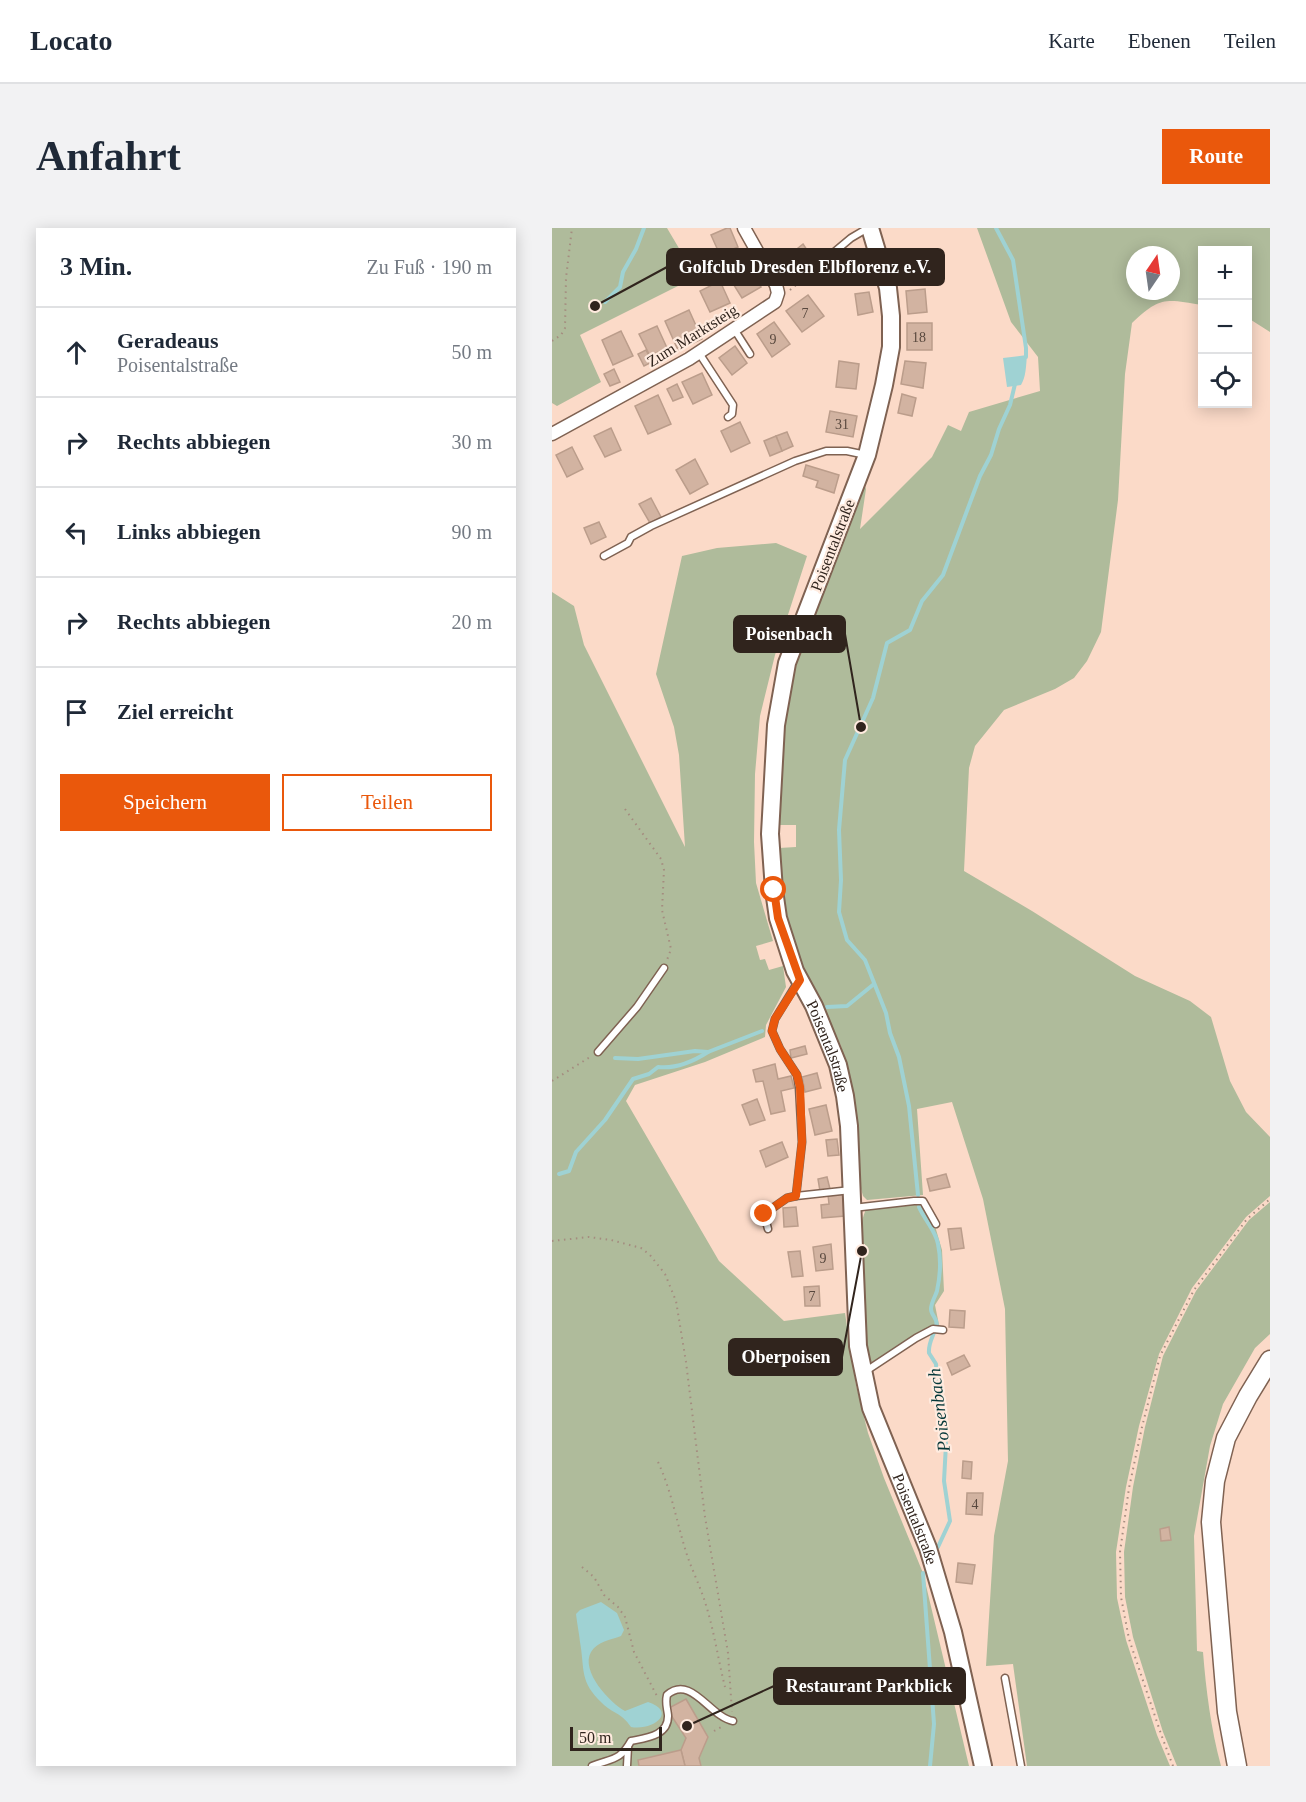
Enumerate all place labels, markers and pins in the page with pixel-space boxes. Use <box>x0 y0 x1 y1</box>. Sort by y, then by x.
callout: Golfclub Dresden Elbflorenz e.V. <box>667 249 944 285</box>
callout: Poisenbach <box>734 616 845 652</box>
callout: Oberpoisen <box>729 1339 842 1375</box>
callout: Restaurant Parkblick <box>774 1668 965 1704</box>

